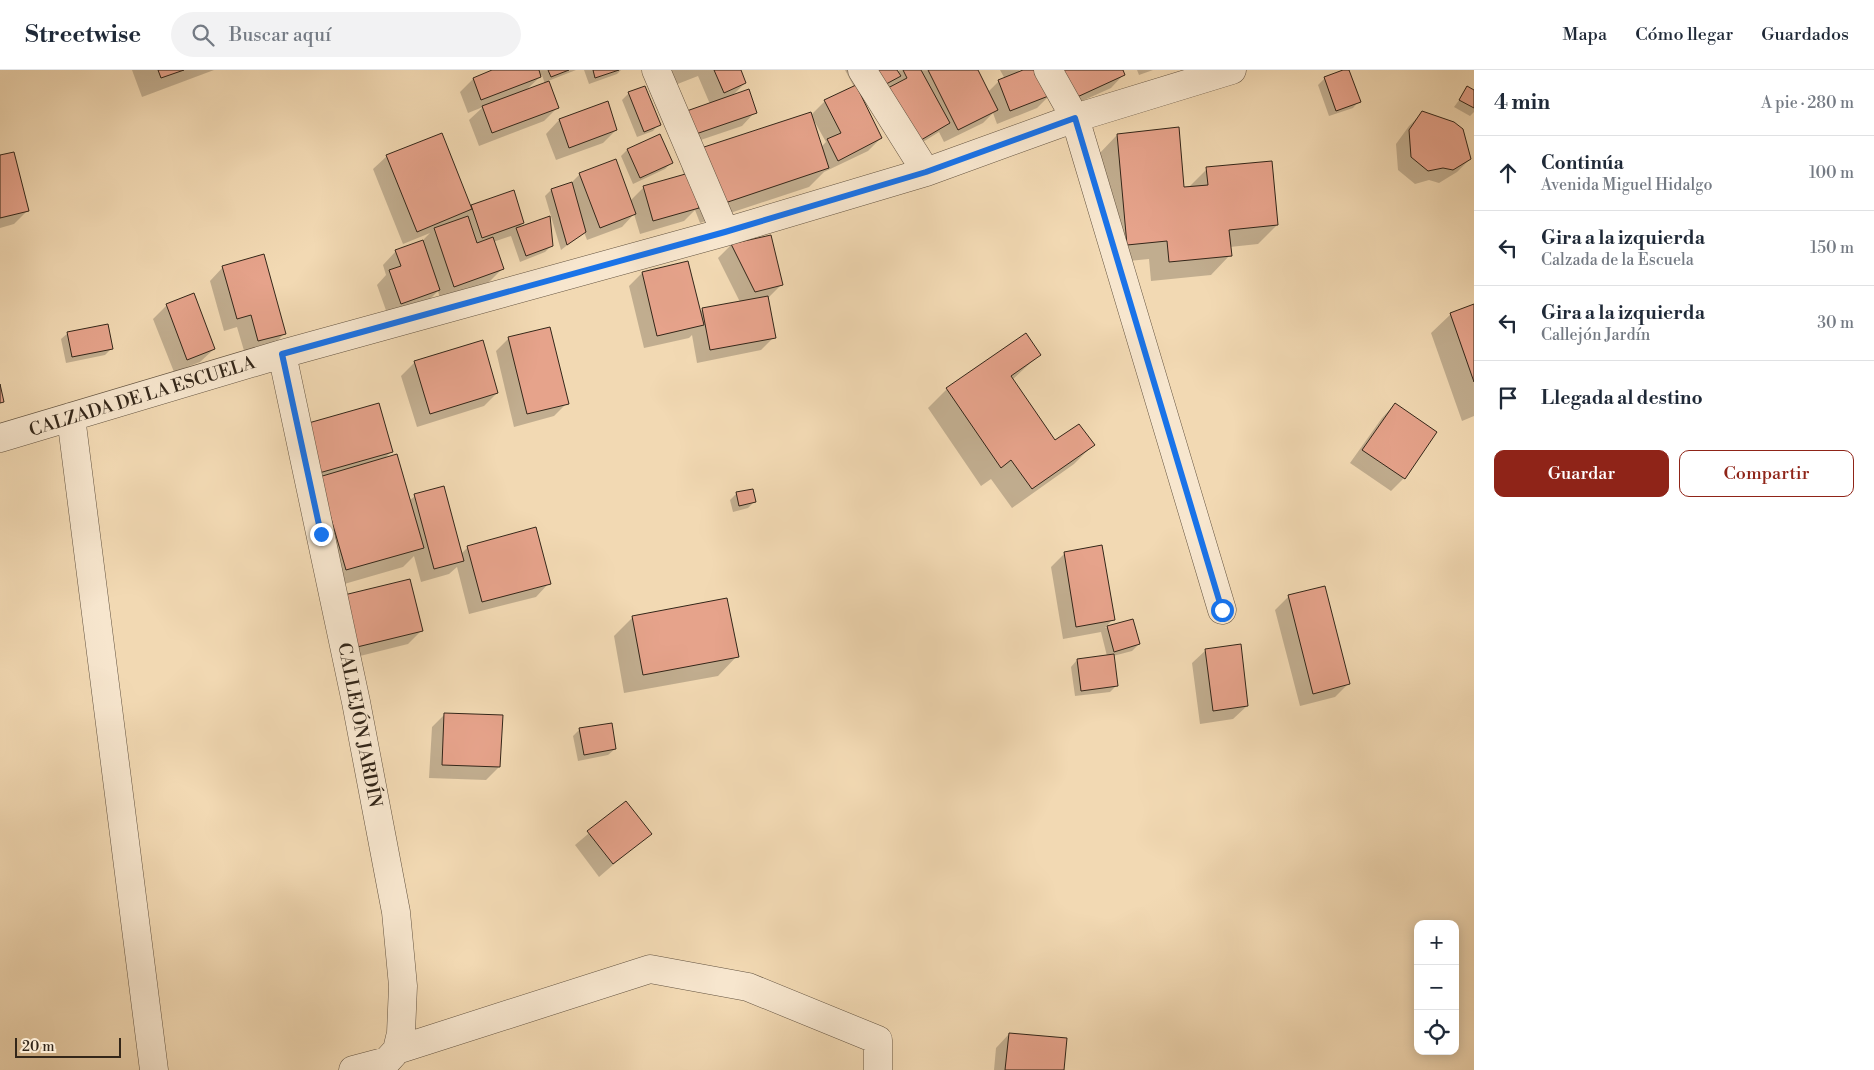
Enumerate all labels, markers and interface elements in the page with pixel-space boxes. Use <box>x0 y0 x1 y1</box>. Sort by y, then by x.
search box <box>171 12 521 57</box>
text: Streetwise <box>25 20 141 50</box>
icon: search <box>189 21 217 49</box>
text: Buscar aquí <box>229 23 331 47</box>
text: Mapa <box>1563 23 1607 46</box>
text: Cómo llegar <box>1635 23 1733 46</box>
text: Guardados <box>1761 23 1849 46</box>
text: 4 min <box>1494 90 1550 116</box>
text: A pie · 280 m <box>1761 93 1854 113</box>
text: Continúa <box>1541 151 1624 175</box>
icon: ahead <box>1494 159 1522 187</box>
text: 100 m <box>1809 163 1854 183</box>
text: Avenida Miguel Hidalgo <box>1541 175 1713 195</box>
text: Gira a la izquierda <box>1541 226 1705 250</box>
icon: left <box>1494 234 1522 262</box>
text: 150 m <box>1810 238 1854 258</box>
text: Calzada de la Escuela <box>1541 250 1694 270</box>
text: Gira a la izquierda <box>1541 301 1705 325</box>
icon: left <box>1494 309 1522 337</box>
text: 30 m <box>1817 313 1854 333</box>
text: Callejón Jardín <box>1541 325 1650 345</box>
street label: CALZADA DE LA ESCUELA <box>26 351 259 442</box>
icon: arrive <box>1494 384 1522 412</box>
text: Llegada al destino <box>1541 386 1703 410</box>
button: Guardar <box>1494 450 1669 497</box>
button: Compartir <box>1679 450 1854 497</box>
route end <box>310 523 333 546</box>
route start <box>1211 599 1234 622</box>
street label: CALLEJÓN JARDÍN <box>332 641 387 810</box>
map controls <box>1414 920 1459 1055</box>
button: + <box>1414 920 1459 965</box>
button: − <box>1414 965 1459 1010</box>
button: locate <box>1414 1010 1459 1055</box>
scale bar <box>15 1035 121 1058</box>
text: 20 m <box>22 1038 54 1056</box>

